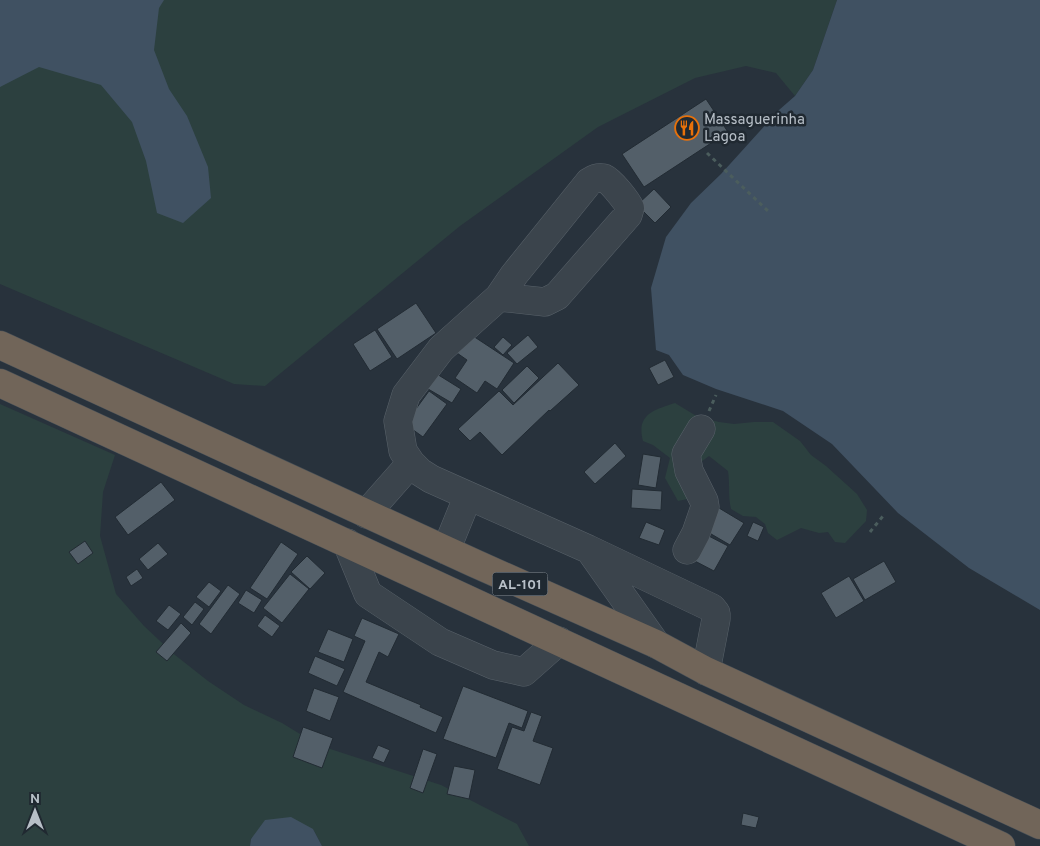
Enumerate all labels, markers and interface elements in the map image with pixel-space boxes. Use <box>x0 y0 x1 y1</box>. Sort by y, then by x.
place label: Massaguerinha Lagoa <box>704 111 805 147</box>
restaurant icon: Massaguerinha Lagoa <box>674 115 700 141</box>
road number: AL-101 <box>492 572 548 596</box>
north arrow <box>10 786 60 836</box>
text: N <box>30 791 40 808</box>

